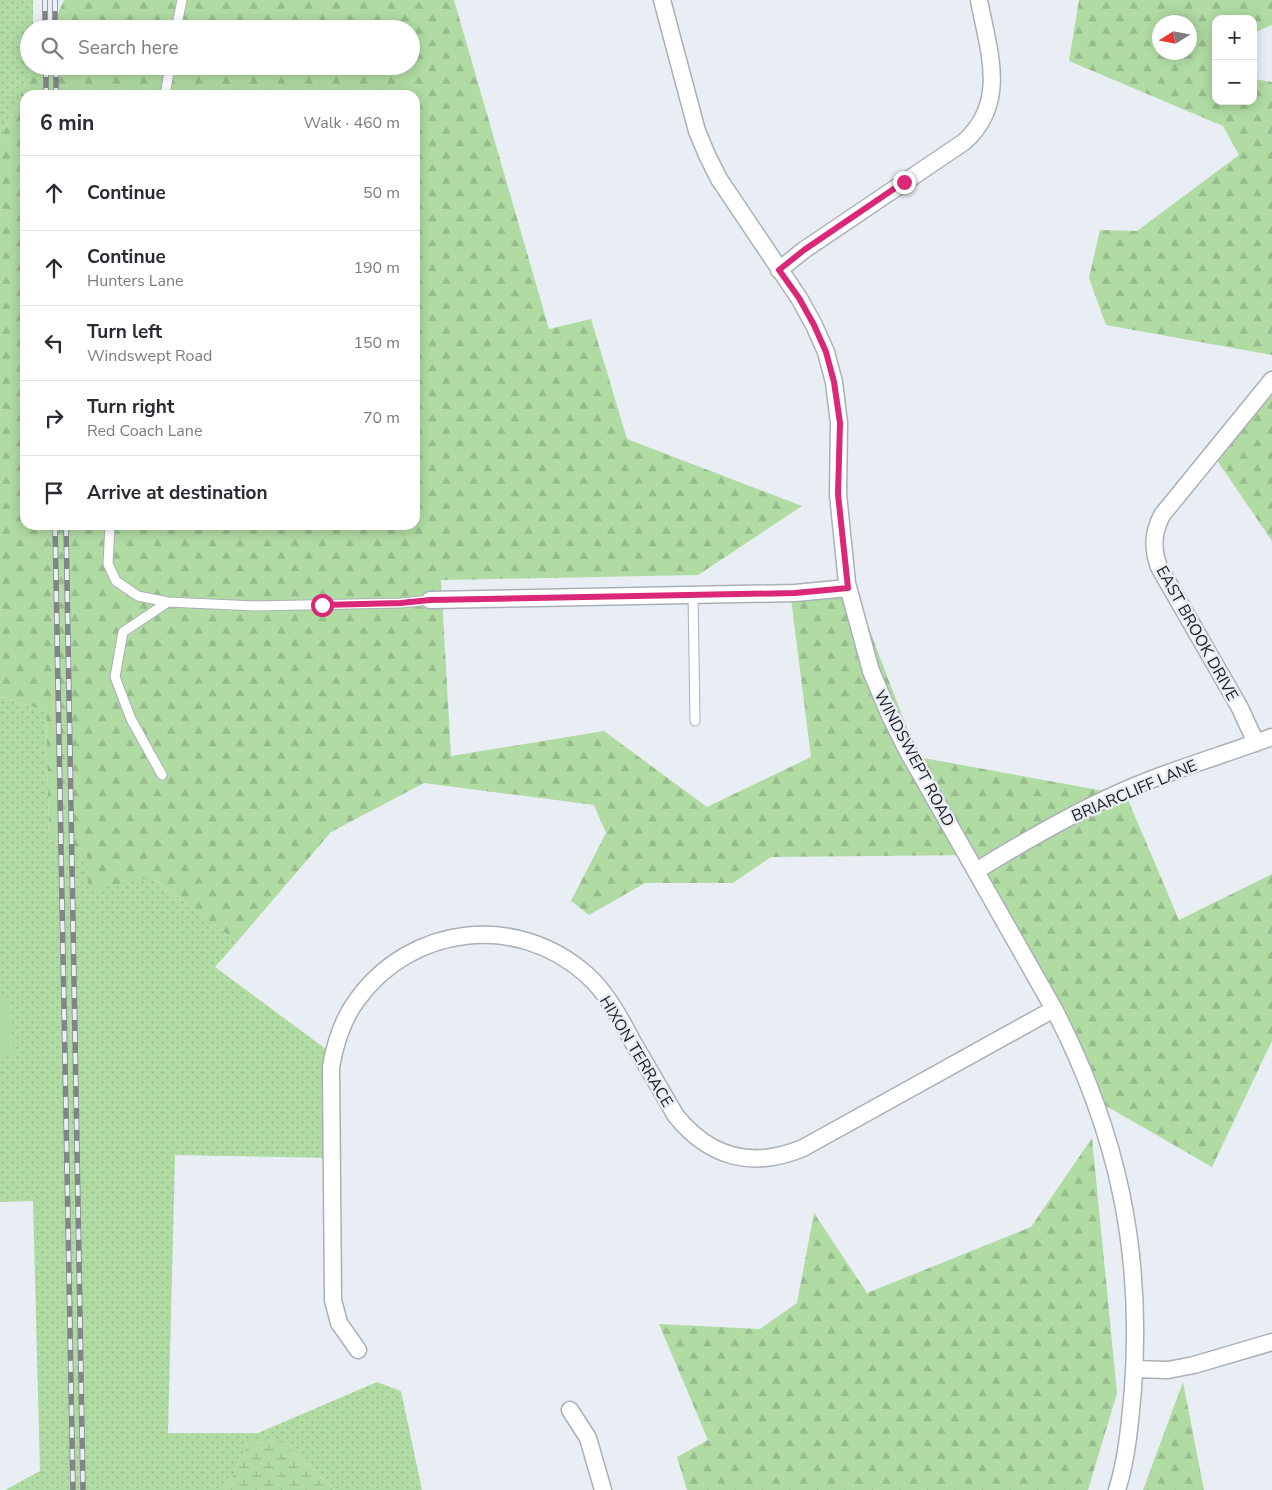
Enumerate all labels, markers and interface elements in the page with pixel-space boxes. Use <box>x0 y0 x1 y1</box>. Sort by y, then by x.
north arrow <box>1152 15 1197 60</box>
map controls <box>1212 15 1257 105</box>
button: + <box>1212 15 1257 60</box>
search box <box>20 20 420 75</box>
icon: search <box>38 34 66 62</box>
text: Search here <box>78 35 179 61</box>
button: − <box>1212 60 1257 105</box>
text: 6 min <box>40 109 94 137</box>
text: Walk · 460 m <box>304 112 400 134</box>
route end <box>893 171 916 194</box>
icon: ahead <box>40 179 68 207</box>
text: Continue <box>87 180 166 206</box>
text: 50 m <box>363 182 400 204</box>
text: Continue <box>87 244 166 270</box>
icon: ahead <box>40 254 68 282</box>
text: 190 m <box>353 257 400 279</box>
text: Hunters Lane <box>87 270 184 292</box>
text: Turn left <box>87 319 162 345</box>
icon: left <box>40 329 68 357</box>
text: 150 m <box>353 332 400 354</box>
text: Windswept Road <box>87 345 212 367</box>
text: Turn right <box>87 394 174 420</box>
icon: right <box>40 404 68 432</box>
text: 70 m <box>363 407 400 429</box>
text: Red Coach Lane <box>87 420 202 442</box>
icon: arrive <box>40 479 68 507</box>
text: Arrive at destination <box>87 480 268 506</box>
street label: EAST BROOK DRIVE <box>1151 562 1243 705</box>
route start <box>311 594 334 617</box>
street label: WINDSWEPT ROAD <box>869 686 959 831</box>
street label: BRIARCLIFF LANE <box>1068 755 1201 827</box>
street label: HIXON TERRACE <box>594 992 678 1111</box>

